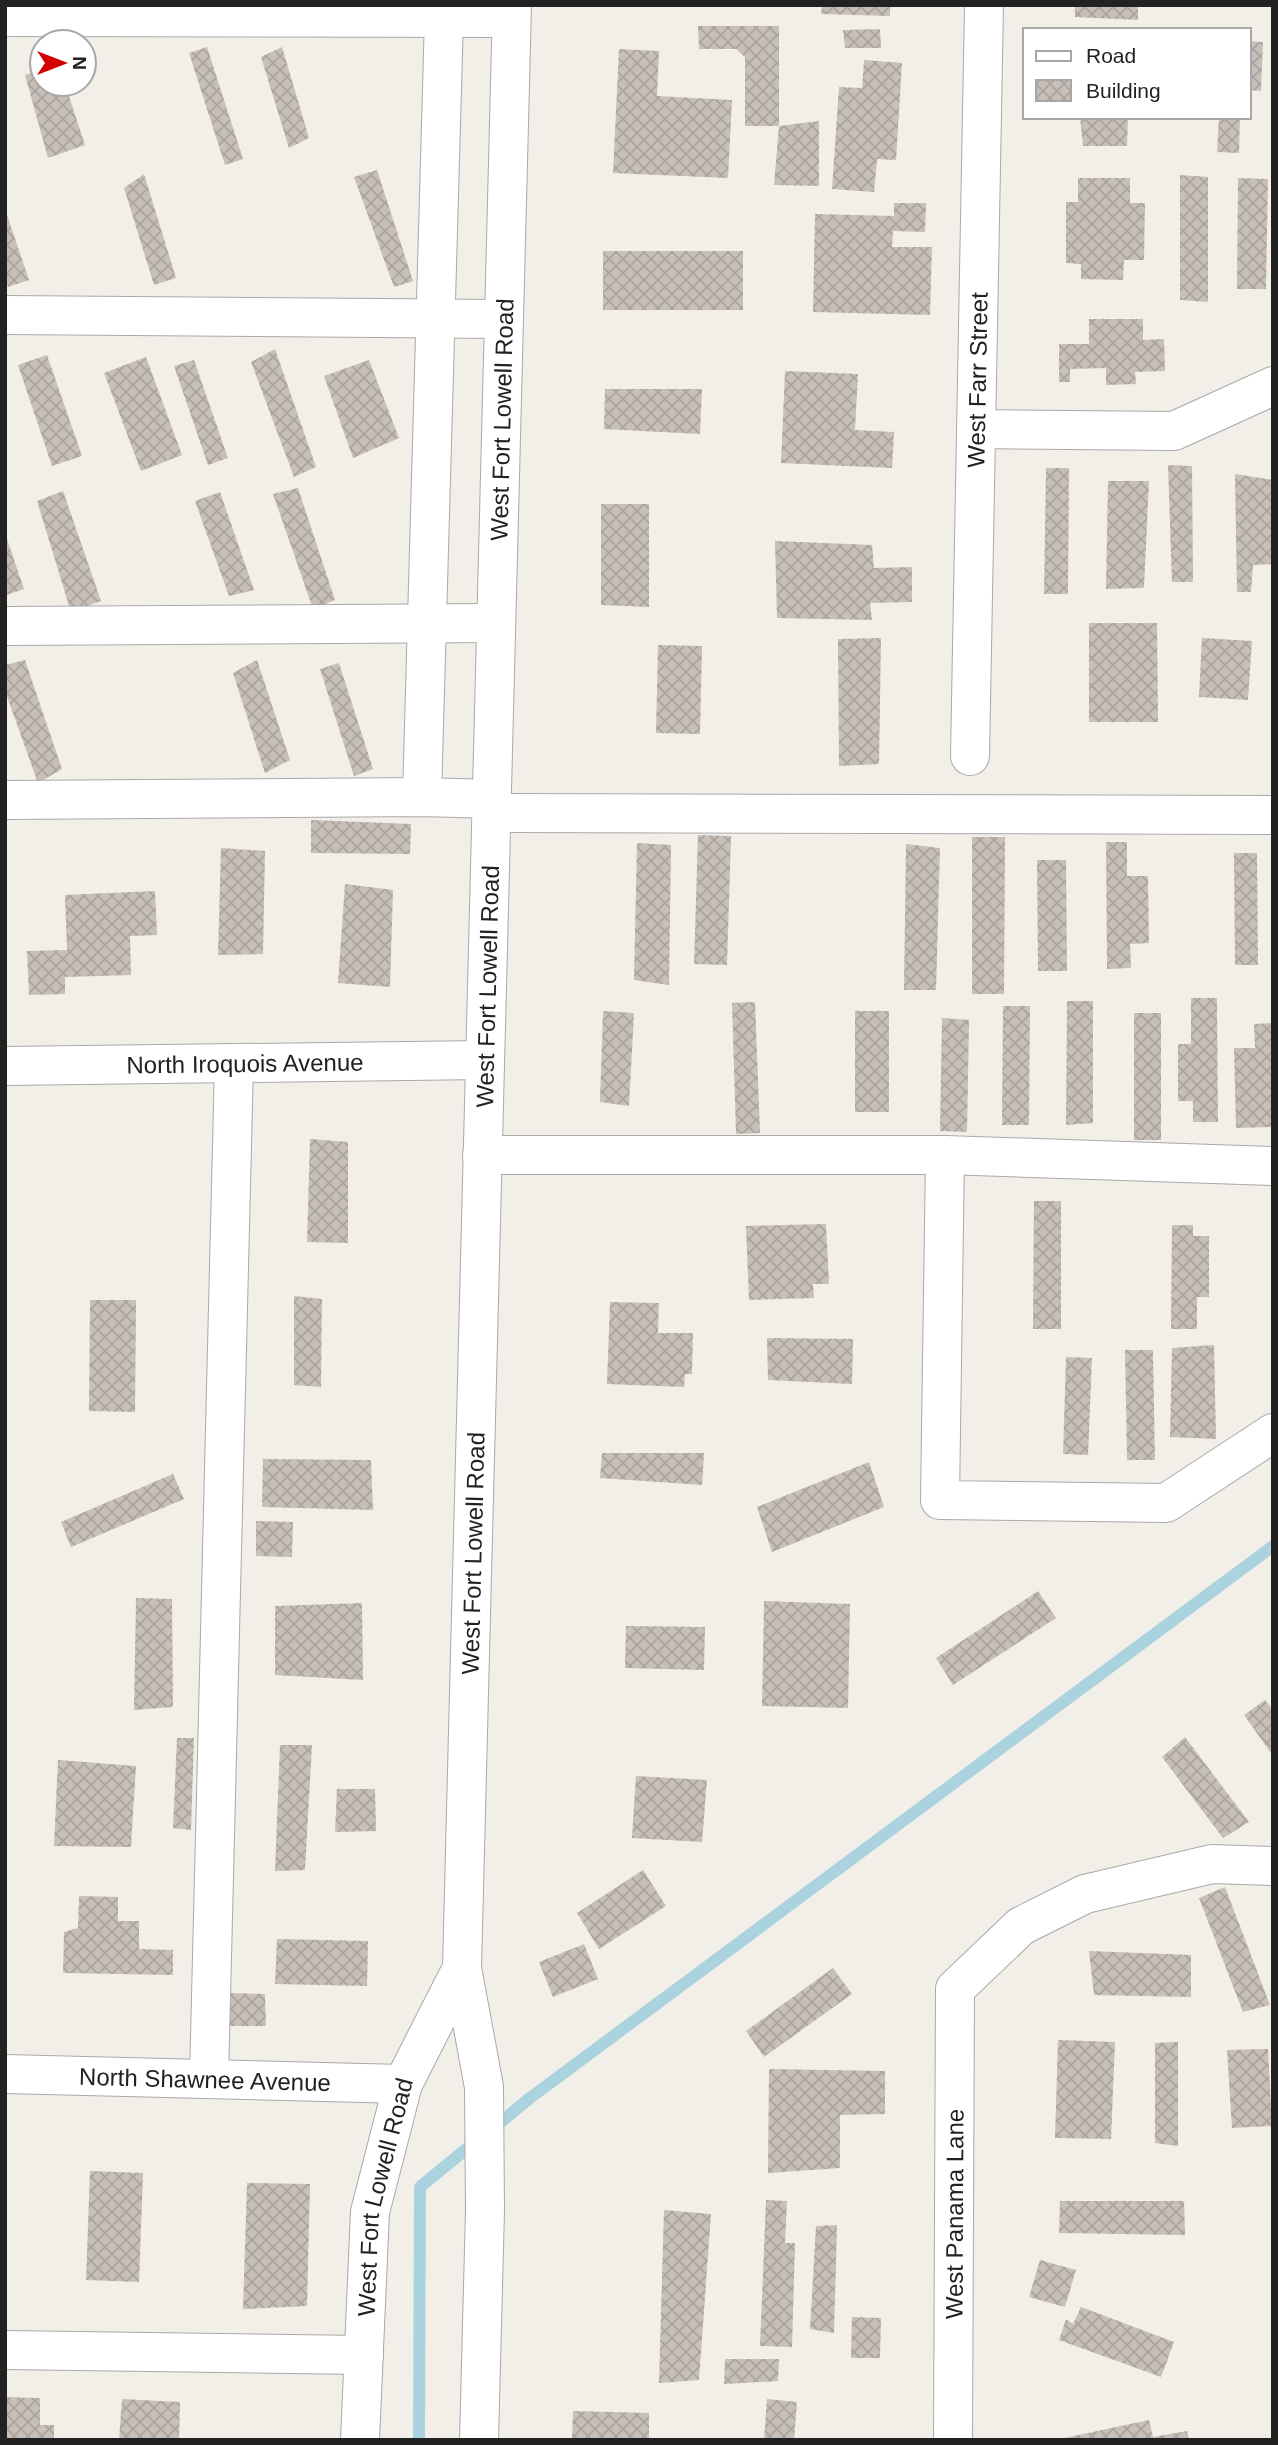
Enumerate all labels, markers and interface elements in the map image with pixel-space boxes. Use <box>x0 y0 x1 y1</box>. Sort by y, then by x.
north arrow <box>28 28 98 98</box>
legend <box>1023 28 1250 119</box>
text: Road <box>1086 44 1136 67</box>
text: N <box>69 56 90 70</box>
text: Building <box>1086 79 1161 102</box>
street label: West Farr Street <box>962 292 992 468</box>
street label: West Fort Lowell Road <box>485 298 518 541</box>
street label: West Fort Lowell Road <box>470 865 504 1108</box>
street label: North Iroquois Avenue <box>126 1048 364 1078</box>
street label: West Fort Lowell Road <box>456 1432 489 1675</box>
street label: North Shawnee Avenue <box>79 2062 331 2096</box>
street label: West Fort Lowell Road <box>352 2075 418 2317</box>
street label: West Panama Lane <box>940 2109 968 2319</box>

